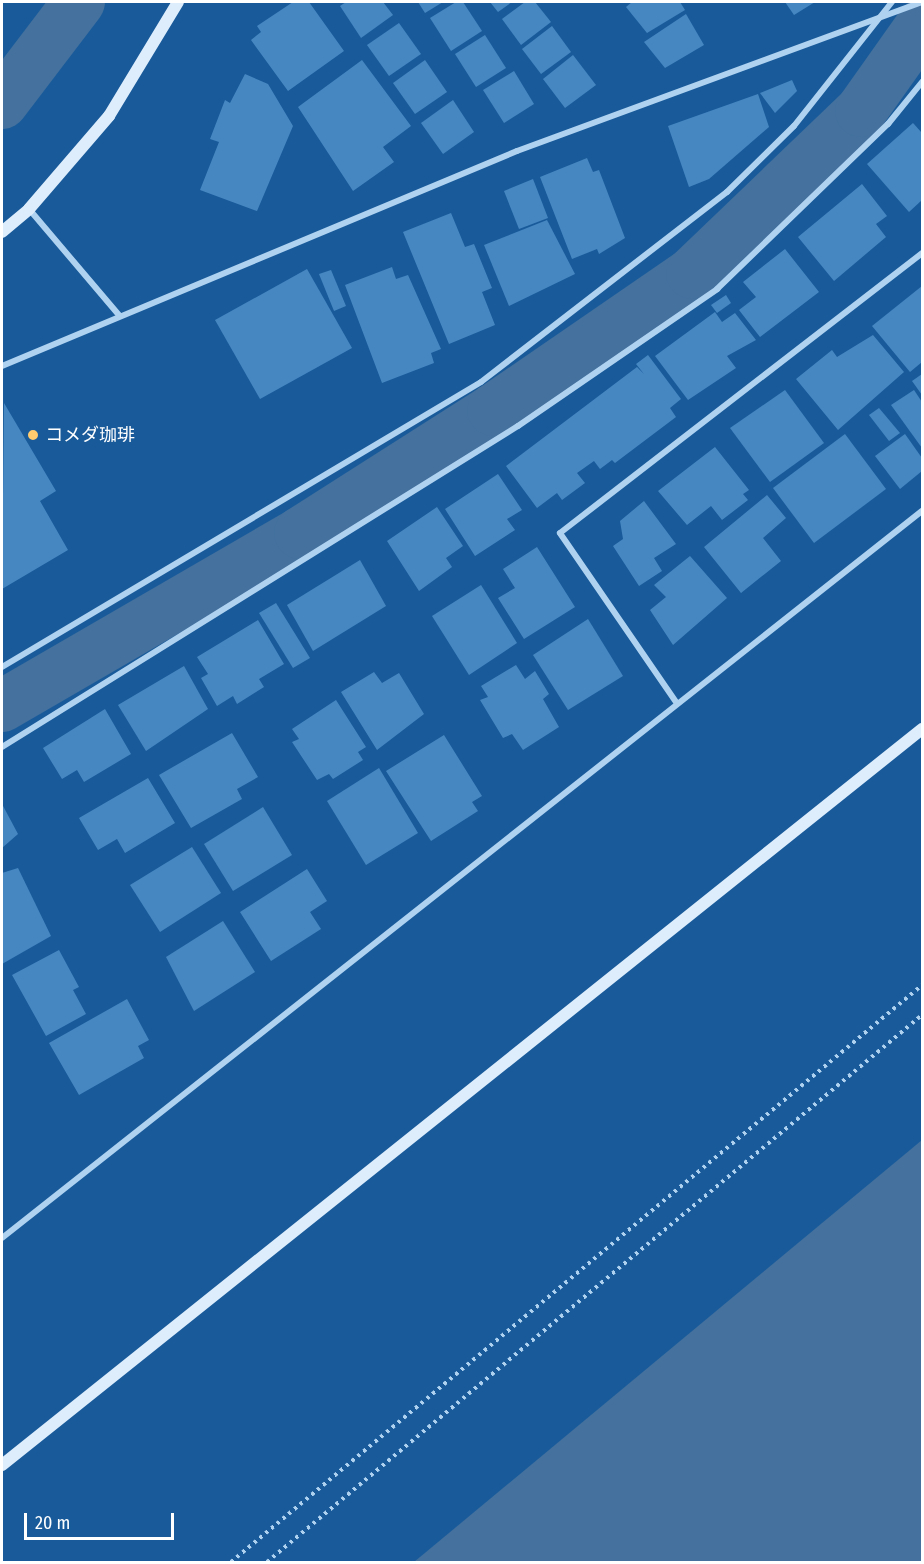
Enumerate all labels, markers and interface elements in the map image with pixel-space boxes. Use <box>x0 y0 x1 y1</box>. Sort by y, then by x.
place label: コメダ珈琲 <box>45 424 135 446</box>
marker: コメダ珈琲 <box>26 428 40 442</box>
scale bar <box>27 1501 177 1539</box>
text: 20 m <box>35 1512 70 1534</box>

